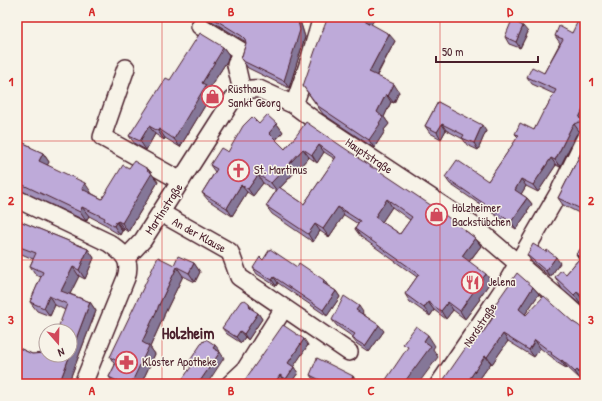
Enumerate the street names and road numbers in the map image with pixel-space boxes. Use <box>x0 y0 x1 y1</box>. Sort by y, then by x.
street label: Hauptstraße <box>342 134 396 178</box>
street label: Martinstraße <box>141 180 187 238</box>
street label: An der Klause <box>169 213 229 256</box>
street label: Nordstraße <box>459 299 501 350</box>

